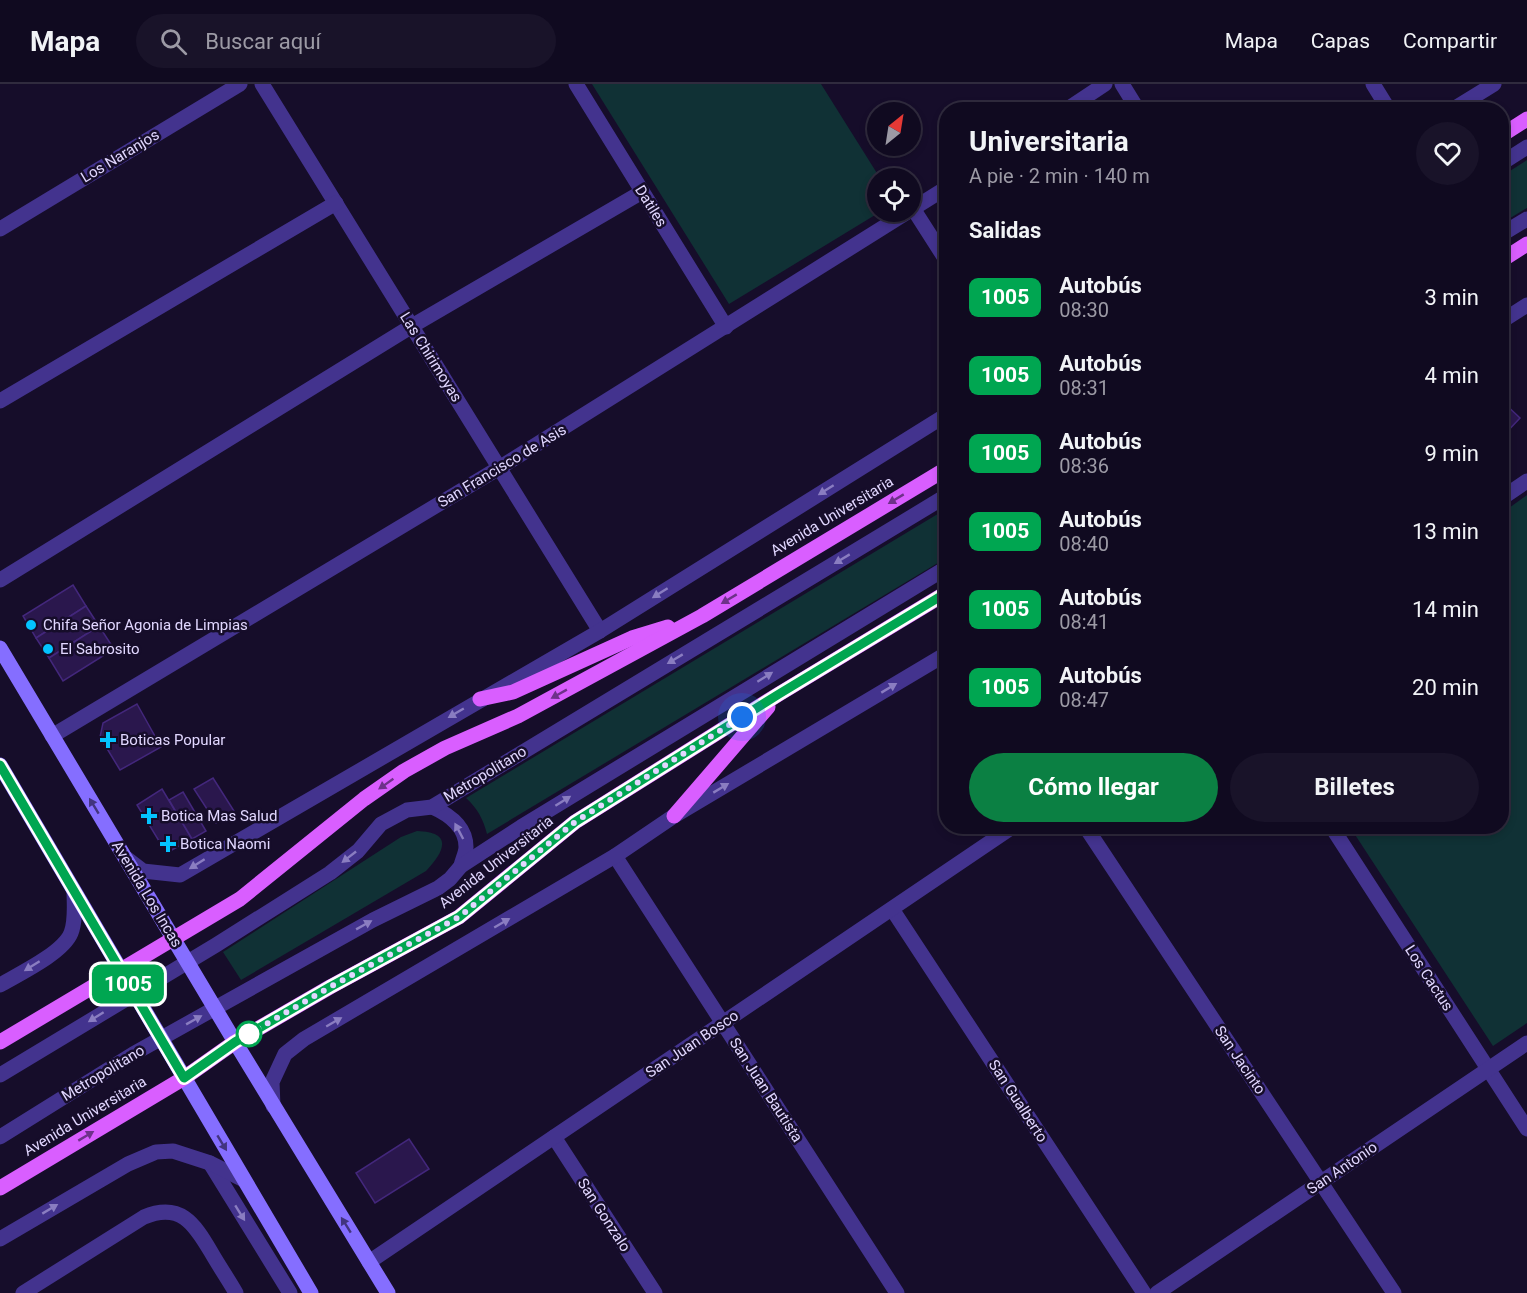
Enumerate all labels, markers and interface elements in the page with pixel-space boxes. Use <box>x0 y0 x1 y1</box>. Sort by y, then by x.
search box <box>136 14 556 68</box>
text: Mapa <box>30 25 100 58</box>
icon: search <box>157 25 190 58</box>
text: Buscar aquí <box>205 29 321 54</box>
text: Mapa <box>1225 29 1278 53</box>
text: Capas <box>1311 29 1370 53</box>
text: Compartir <box>1403 29 1497 53</box>
north arrow <box>867 102 921 156</box>
map controls <box>867 102 921 222</box>
button: heart <box>1416 122 1479 185</box>
text: Universitaria <box>969 125 1129 158</box>
street label: Los Naranjos <box>78 126 162 186</box>
text: A pie · 2 min · 140 m <box>969 164 1150 188</box>
button: locate <box>867 168 921 222</box>
street label: Datiles <box>631 182 671 230</box>
text: Salidas <box>969 218 1041 243</box>
text: Autobús <box>1059 273 1142 298</box>
text: 1005 <box>981 285 1029 309</box>
text: 3 min <box>1424 285 1479 310</box>
text: 08:30 <box>1059 298 1109 322</box>
street label: Las Chirimoyas <box>396 309 466 405</box>
text: Autobús <box>1059 351 1142 376</box>
text: 1005 <box>981 363 1029 387</box>
text: 4 min <box>1424 363 1479 388</box>
text: 08:31 <box>1059 376 1109 400</box>
street label: San Francisco de Asis <box>434 420 570 512</box>
text: Autobús <box>1059 429 1142 454</box>
text: 1005 <box>981 441 1029 465</box>
text: 9 min <box>1424 441 1479 466</box>
text: 08:36 <box>1059 454 1109 478</box>
street label: Avenida Universitaria <box>767 472 897 560</box>
one-way arrow <box>818 484 834 495</box>
one-way arrow <box>888 493 904 504</box>
text: Autobús <box>1059 507 1142 532</box>
text: 1005 <box>981 519 1029 543</box>
text: 13 min <box>1412 519 1479 544</box>
text: 08:40 <box>1059 532 1109 556</box>
one-way arrow <box>833 554 850 564</box>
text: Autobús <box>1059 585 1142 610</box>
one-way arrow <box>652 588 668 599</box>
one-way arrow <box>721 594 737 605</box>
text: 1005 <box>981 597 1029 621</box>
text: 14 min <box>1412 597 1479 622</box>
text: 08:41 <box>1059 610 1109 634</box>
place label: Chifa Señor Agonia de Limpias <box>43 616 248 634</box>
marker: Chifa Señor Agonia de Limpias <box>24 618 38 632</box>
place label: El Sabrosito <box>60 640 140 658</box>
marker: El Sabrosito <box>41 642 55 656</box>
one-way arrow <box>667 654 683 665</box>
text: Autobús <box>1059 663 1142 688</box>
one-way arrow <box>757 672 773 683</box>
text: 1005 <box>981 675 1029 699</box>
text: 20 min <box>1412 675 1479 700</box>
one-way arrow <box>881 683 898 693</box>
text: 08:47 <box>1059 688 1109 712</box>
one-way arrow <box>550 689 567 699</box>
your location <box>727 702 757 732</box>
one-way arrow <box>447 708 464 718</box>
place label: Boticas Popular <box>120 731 225 749</box>
marker: Boticas Popular <box>101 733 115 747</box>
street label: Metropolitano <box>440 742 530 806</box>
button: Cómo llegar <box>969 753 1218 822</box>
button: Billetes <box>1230 753 1479 822</box>
one-way arrow <box>378 778 394 789</box>
one-way arrow <box>713 783 730 793</box>
one-way arrow <box>555 796 571 807</box>
one-way arrow <box>89 798 100 814</box>
place label: Botica Mas Salud <box>161 807 277 825</box>
marker: Botica Mas Salud <box>142 809 156 823</box>
street label: Avenida Universitaria <box>435 812 557 912</box>
one-way arrow <box>455 822 465 840</box>
place label: Botica Naomi <box>180 835 270 853</box>
street label: Avenida Los Incas <box>108 837 186 951</box>
marker: Botica Naomi <box>161 837 175 851</box>
one-way arrow <box>342 851 357 863</box>
one-way arrow <box>189 859 205 870</box>
one-way arrow <box>494 918 511 928</box>
one-way arrow <box>356 920 373 930</box>
street label: Los Cactus <box>1401 942 1457 1014</box>
one-way arrow <box>24 960 40 971</box>
line badge: 1005 <box>86 964 170 1004</box>
text: 1005 <box>104 972 152 996</box>
street label: San Juan Bosco <box>642 1006 742 1082</box>
one-way arrow <box>88 1012 104 1023</box>
one-way arrow <box>186 1015 203 1025</box>
one-way arrow <box>326 1016 342 1027</box>
unlabelled marker <box>236 1021 262 1047</box>
street label: San Jacinto <box>1211 1022 1269 1098</box>
street label: San Juan Bautista <box>726 1034 806 1146</box>
street label: Metropolitano <box>58 1041 148 1105</box>
street label: San Gualberto <box>985 1056 1051 1146</box>
street label: Avenida Universitaria <box>20 1072 150 1160</box>
one-way arrow <box>78 1131 95 1141</box>
one-way arrow <box>217 1135 227 1152</box>
street label: San Antonio <box>1303 1138 1381 1198</box>
street label: San Gonzalo <box>574 1175 634 1255</box>
one-way arrow <box>42 1204 58 1215</box>
one-way arrow <box>235 1205 246 1221</box>
one-way arrow <box>341 1217 352 1233</box>

